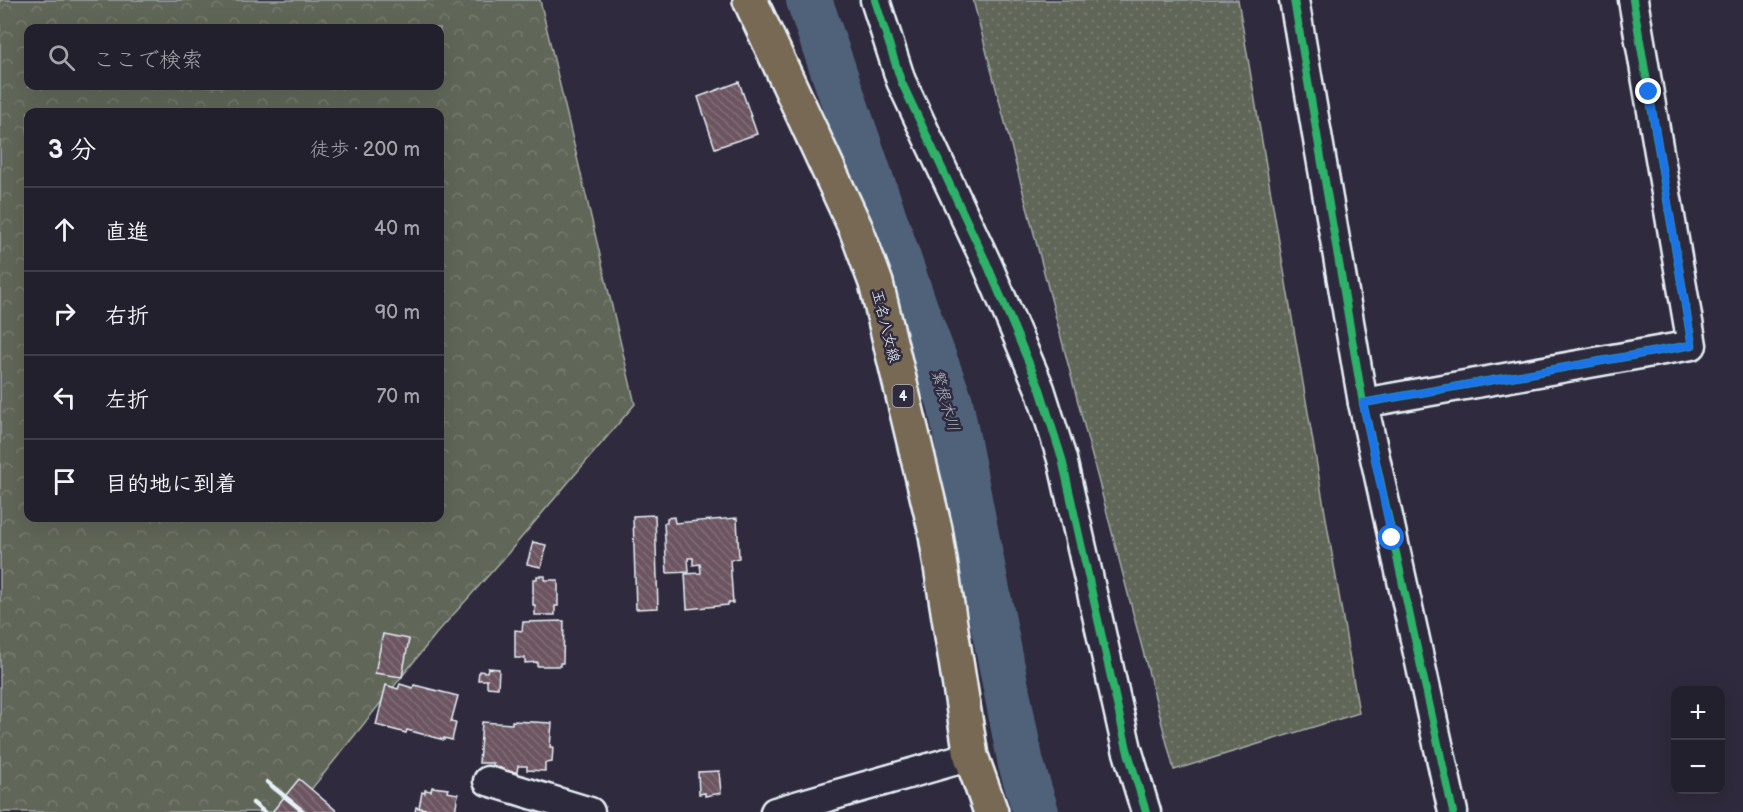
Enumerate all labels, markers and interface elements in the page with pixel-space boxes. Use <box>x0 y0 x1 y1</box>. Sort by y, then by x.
search box <box>24 24 444 90</box>
icon: search <box>45 41 78 74</box>
text: ここで検索 <box>93 47 203 74</box>
route end <box>1635 78 1661 104</box>
text: 3 分 <box>48 135 96 166</box>
text: 徒歩 · 200 m <box>310 138 420 162</box>
icon: ahead <box>48 213 81 246</box>
text: 40 m <box>374 217 420 241</box>
text: 直進 <box>105 219 149 246</box>
street label: 玉名八女線 <box>867 287 904 365</box>
icon: right <box>48 297 81 330</box>
text: 90 m <box>375 301 420 325</box>
text: 右折 <box>105 303 149 330</box>
water label: 繁根木川 <box>927 367 963 434</box>
icon: left <box>48 381 81 414</box>
text: 70 m <box>376 385 420 409</box>
road number: 4 <box>892 385 914 407</box>
text: 左折 <box>105 387 149 414</box>
icon: arrive <box>48 465 81 498</box>
text: 目的地に到着 <box>105 471 237 498</box>
route start <box>1378 524 1404 550</box>
map controls <box>1671 686 1725 794</box>
button: + <box>1671 686 1725 740</box>
button: − <box>1671 740 1725 794</box>

